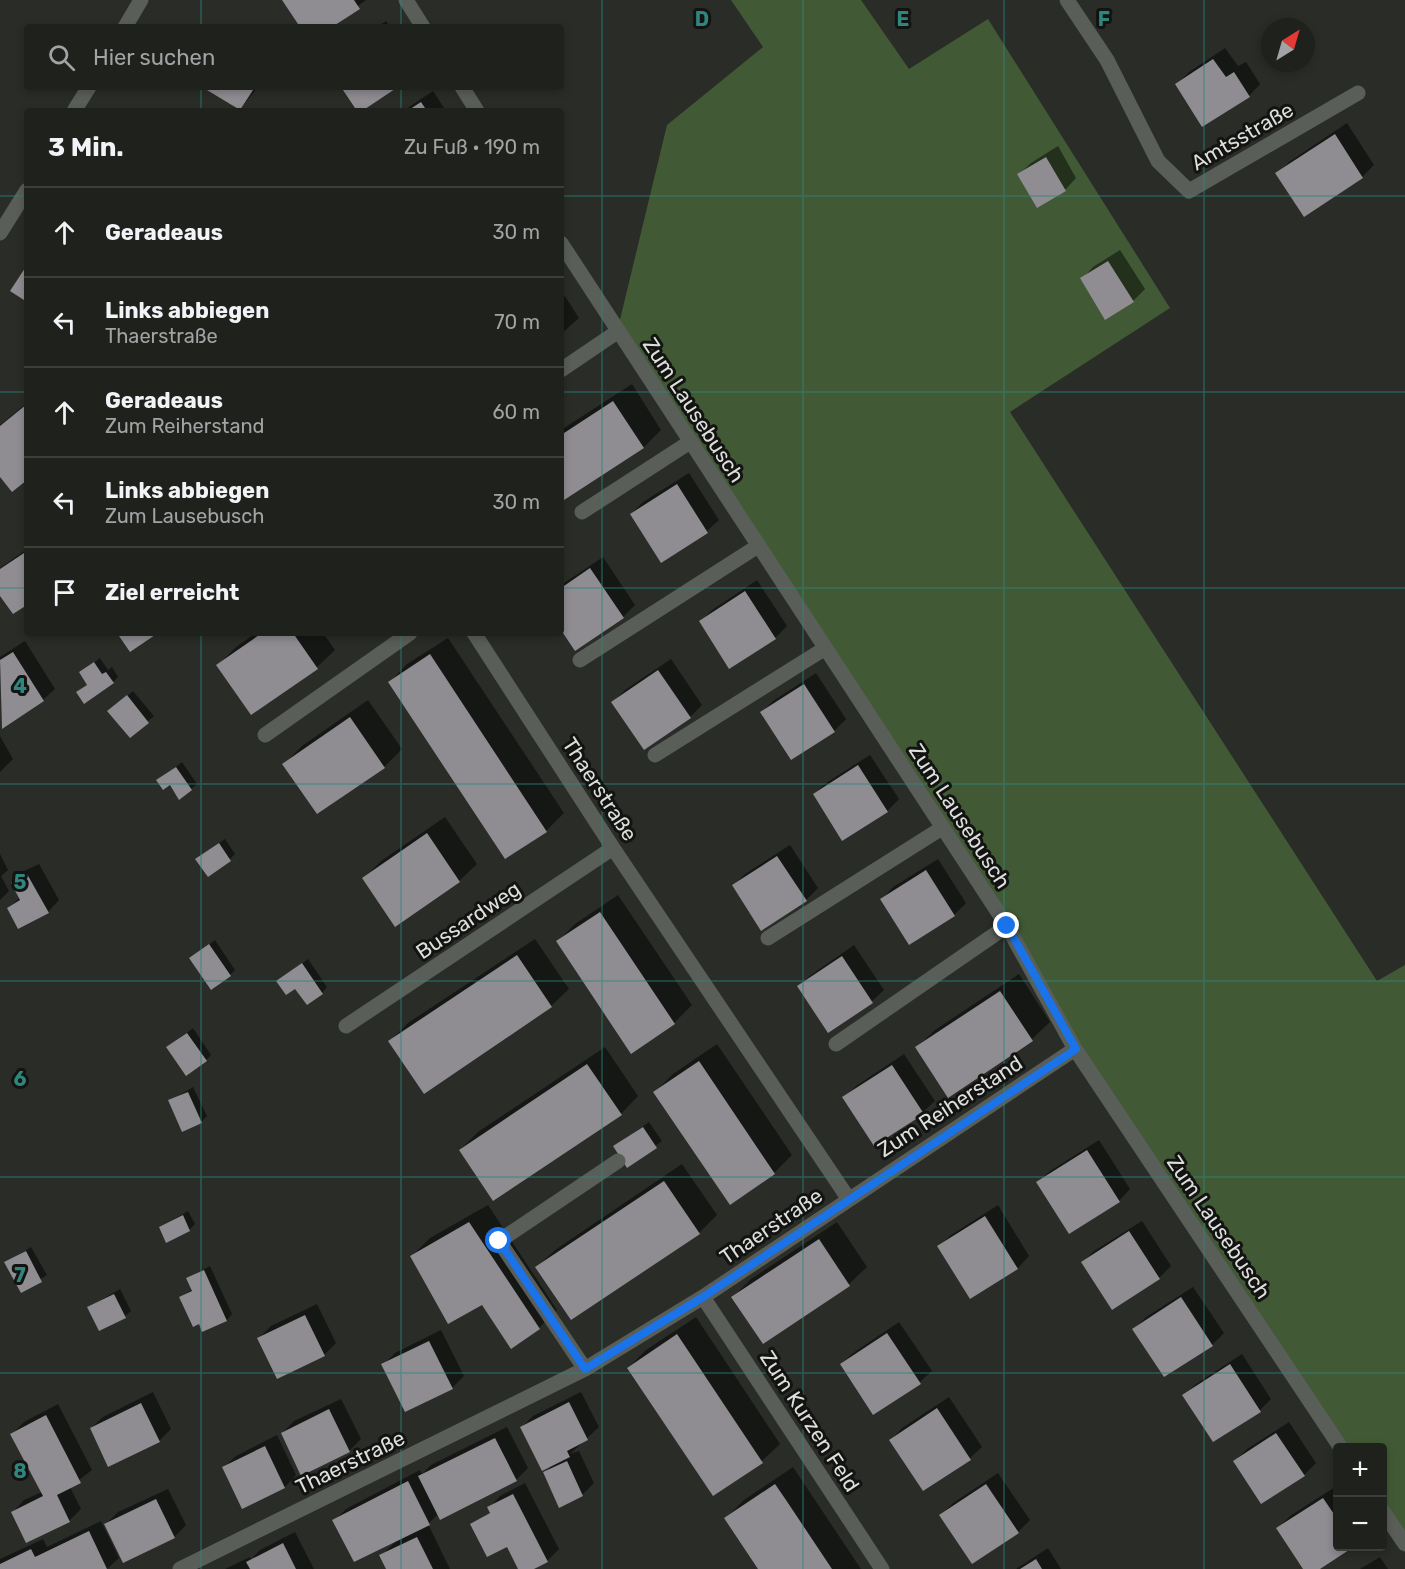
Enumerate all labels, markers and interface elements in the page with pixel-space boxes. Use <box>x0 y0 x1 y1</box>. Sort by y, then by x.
text: D <box>695 7 709 31</box>
text: E <box>897 7 909 31</box>
text: F <box>1098 7 1110 31</box>
north arrow <box>1261 18 1315 72</box>
search box <box>24 24 564 90</box>
icon: search <box>45 41 78 74</box>
text: Hier suchen <box>93 44 215 71</box>
street label: Amtsstraße <box>1186 97 1298 175</box>
text: 3 Min. <box>48 132 124 163</box>
text: Zu Fuß · 190 m <box>404 135 540 159</box>
icon: ahead <box>48 216 81 249</box>
text: Geradeaus <box>105 219 223 246</box>
text: 30 m <box>493 220 540 244</box>
text: Links abbiegen <box>105 297 269 324</box>
icon: left <box>48 306 81 339</box>
text: 70 m <box>494 310 540 334</box>
text: Thaerstraße <box>105 324 218 348</box>
street label: Zum Lausebusch <box>638 333 750 487</box>
text: Geradeaus <box>105 387 223 414</box>
icon: ahead <box>48 396 81 429</box>
text: 60 m <box>493 400 540 424</box>
text: Zum Reiherstand <box>105 414 264 438</box>
text: Links abbiegen <box>105 477 269 504</box>
icon: left <box>48 486 81 519</box>
text: 30 m <box>493 490 540 514</box>
text: Zum Lausebusch <box>105 504 265 528</box>
icon: arrive <box>48 576 81 609</box>
text: Ziel erreicht <box>105 579 239 606</box>
text: 4 <box>13 674 27 698</box>
street label: Thaerstraße <box>557 733 643 845</box>
street label: Zum Lausebusch <box>904 739 1016 893</box>
text: 5 <box>14 870 27 894</box>
street label: Bussardweg <box>411 876 525 964</box>
route end <box>993 912 1019 938</box>
street label: Zum Reiherstand <box>873 1050 1027 1162</box>
text: 6 <box>13 1067 27 1091</box>
street label: Zum Lausebusch <box>1162 1151 1276 1303</box>
street label: Thaerstraße <box>715 1183 827 1269</box>
route start <box>485 1227 511 1253</box>
text: 7 <box>14 1263 26 1287</box>
street label: Zum Kurzen Feld <box>755 1346 865 1496</box>
street label: Thaerstraße <box>291 1425 409 1499</box>
map controls <box>1333 1443 1387 1551</box>
button: + <box>1333 1443 1387 1497</box>
text: 8 <box>13 1459 27 1483</box>
button: − <box>1333 1497 1387 1551</box>

